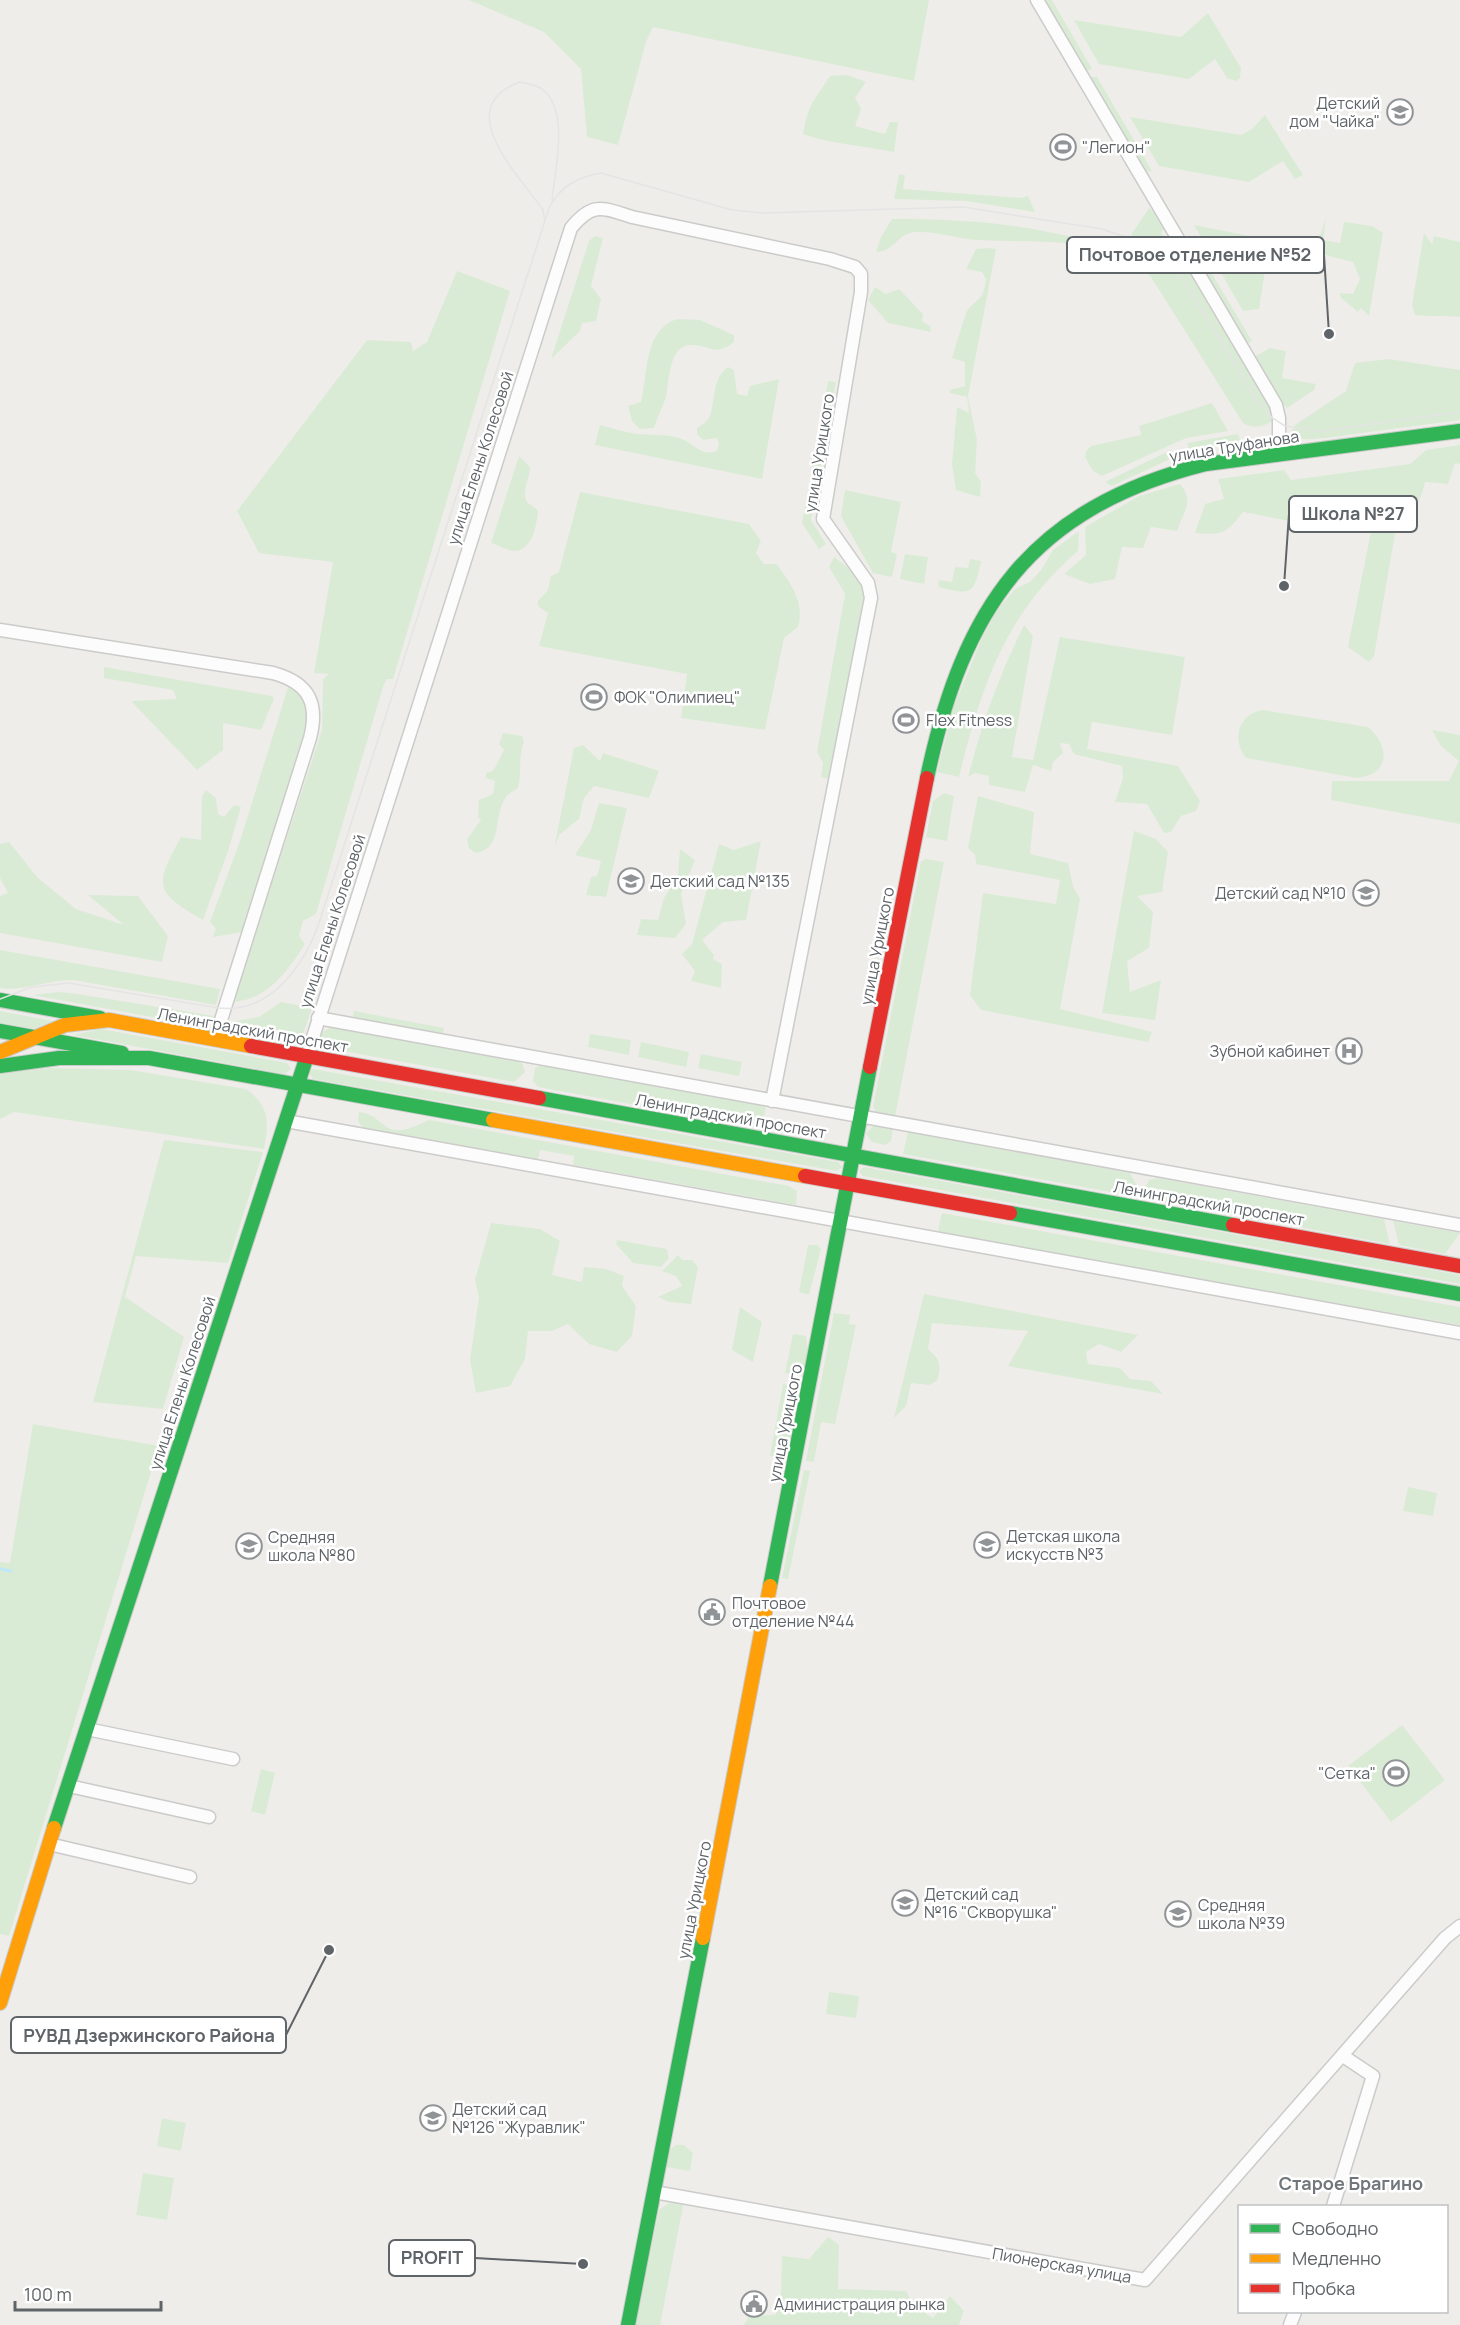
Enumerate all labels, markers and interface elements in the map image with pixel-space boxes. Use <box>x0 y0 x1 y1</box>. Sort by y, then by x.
place label: Детский дом "Чайка" <box>1289 92 1380 132</box>
school or university icon: Детский дом "Чайка" <box>1385 97 1415 127</box>
sports icon: "Легион" <box>1048 132 1078 162</box>
place label: "Легион" <box>1082 136 1151 158</box>
callout: Почтовое отделение №52 <box>1067 237 1324 273</box>
text: Почтовое отделение №52 <box>1079 242 1311 266</box>
street label: улица Елены Колесовой <box>441 368 519 548</box>
street label: улица Урицкого <box>799 392 839 514</box>
street label: улица Труфанова <box>1167 425 1301 467</box>
callout: Школа №27 <box>1289 496 1417 532</box>
text: Школа №27 <box>1301 501 1405 525</box>
sports icon: ФОК "Олимпиец" <box>579 682 609 712</box>
place label: ФОК "Олимпиец" <box>614 686 740 708</box>
sports icon: Flex Fitness <box>891 705 921 735</box>
place label: Flex Fitness <box>926 709 1012 731</box>
street label: улица Елены Колесовой <box>293 831 371 1011</box>
school or university icon: Детский сад №135 <box>616 866 646 896</box>
place label: Детский сад №135 <box>650 870 790 892</box>
school or university icon: Детский сад №10 <box>1351 878 1381 908</box>
place label: Детский сад №10 <box>1215 882 1346 904</box>
street label: улица Урицкого <box>855 885 899 1007</box>
street label: Ленинградский проспект <box>156 1002 350 1058</box>
hospital icon: Зубной кабинет <box>1334 1036 1364 1066</box>
place label: Зубной кабинет <box>1209 1040 1330 1062</box>
street label: Ленинградский проспект <box>634 1088 828 1144</box>
street label: Ленинградский проспект <box>1112 1175 1306 1231</box>
street label: улица Елены Колесовой <box>143 1293 221 1473</box>
street label: улица Урицкого <box>763 1362 807 1484</box>
place label: Детская школа искусств №3 <box>1006 1525 1120 1565</box>
place label: Средняя школа №80 <box>268 1526 355 1566</box>
school or university icon: Детская школа искусств №3 <box>972 1530 1002 1560</box>
school or university icon: Средняя школа №80 <box>234 1531 264 1561</box>
place label: Почтовое отделение №44 <box>732 1592 855 1632</box>
public building icon: Почтовое отделение №44 <box>697 1597 727 1627</box>
sports icon: "Сетка" <box>1381 1758 1411 1788</box>
place label: "Сетка" <box>1318 1762 1376 1784</box>
street label: улица Урицкого <box>672 1839 716 1961</box>
place label: Детский сад №16 "Скворушка" <box>924 1883 1057 1923</box>
school or university icon: Детский сад №16 "Скворушка" <box>890 1888 920 1918</box>
place label: Средняя школа №39 <box>1198 1894 1285 1934</box>
school or university icon: Средняя школа №39 <box>1163 1899 1193 1929</box>
callout: РУВД Дзержинского Района <box>11 2017 286 2053</box>
text: РУВД Дзержинского Района <box>23 2023 275 2047</box>
place label: Детский сад №126 "Журавлик" <box>452 2098 586 2138</box>
school or university icon: Детский сад №126 "Журавлик" <box>418 2103 448 2133</box>
district label: Старое Брагино <box>1279 2171 1423 2195</box>
legend <box>1238 2205 1448 2313</box>
text: Свободно <box>1292 2216 1378 2240</box>
callout: PROFIT <box>389 2240 475 2276</box>
street label: Пионерская улица <box>991 2242 1133 2288</box>
text: PROFIT <box>401 2245 463 2269</box>
text: Медленно <box>1292 2246 1381 2270</box>
scale bar <box>15 2274 160 2312</box>
text: Пробка <box>1292 2276 1355 2300</box>
text: 100 m <box>24 2282 72 2306</box>
public building icon: Администрация рынка <box>739 2289 769 2319</box>
place label: Администрация рынка <box>774 2293 945 2315</box>

